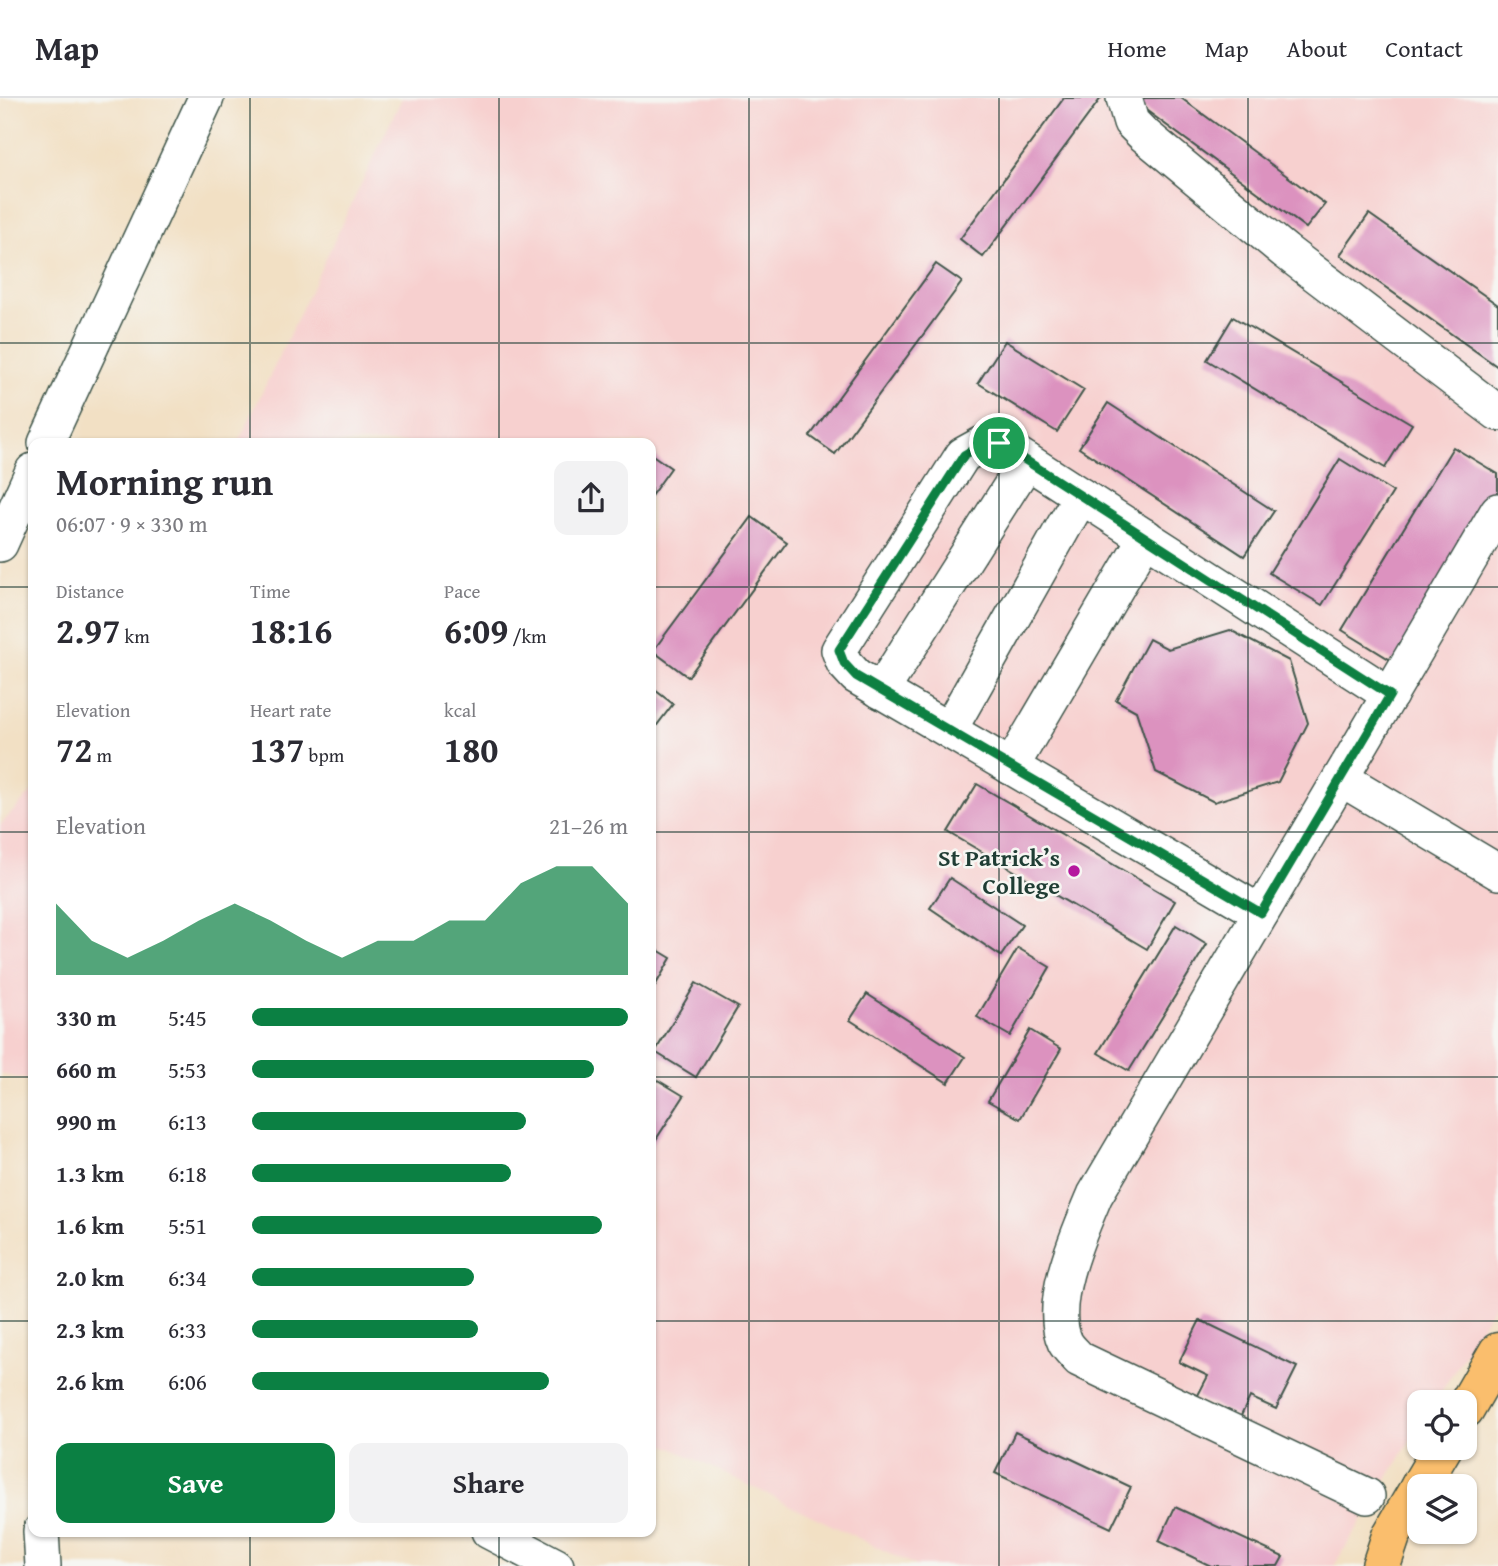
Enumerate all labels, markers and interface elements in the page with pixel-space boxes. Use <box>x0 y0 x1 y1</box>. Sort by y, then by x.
text: Map <box>35 24 99 72</box>
text: Home <box>1108 31 1167 66</box>
text: Map <box>1205 31 1249 66</box>
text: About <box>1287 31 1347 66</box>
text: Contact <box>1385 31 1463 66</box>
pin <box>969 413 1029 473</box>
icon: arrive <box>980 424 1018 462</box>
text: Morning run <box>56 453 273 509</box>
button: share <box>554 461 628 535</box>
text: 06:07 · 9 × 330 m <box>56 507 208 540</box>
text: Distance <box>56 577 124 605</box>
text: Time <box>250 577 290 605</box>
text: Pace <box>444 577 481 605</box>
text: 2.97 <box>56 605 120 656</box>
text: 18:16 <box>250 605 332 656</box>
text: 6:09 <box>444 605 508 656</box>
text: km <box>120 622 150 650</box>
text: /km <box>508 622 547 650</box>
text: Elevation <box>56 696 130 724</box>
text: Heart rate <box>250 696 331 724</box>
text: kcal <box>444 696 476 724</box>
text: 72 <box>56 724 92 775</box>
text: 137 <box>250 724 304 775</box>
text: 180 <box>444 724 498 775</box>
text: m <box>92 741 112 769</box>
text: bpm <box>304 741 344 769</box>
text: Elevation <box>56 809 146 842</box>
text: 21–26 m <box>549 809 628 842</box>
place label: St Patrick’s College <box>938 840 1060 903</box>
marker: St Patrick’s College <box>1066 863 1082 879</box>
text: 330 m <box>56 1001 117 1034</box>
text: 5:45 <box>168 1001 207 1034</box>
text: 660 m <box>56 1053 117 1086</box>
text: 5:53 <box>168 1053 207 1086</box>
text: 990 m <box>56 1105 117 1138</box>
text: 6:13 <box>168 1105 207 1138</box>
text: 1.3 km <box>56 1157 124 1190</box>
text: 6:18 <box>168 1157 207 1190</box>
text: 1.6 km <box>56 1209 124 1242</box>
text: 5:51 <box>168 1209 207 1242</box>
text: 2.0 km <box>56 1261 124 1294</box>
text: 6:34 <box>168 1261 207 1294</box>
text: 2.3 km <box>56 1313 124 1346</box>
text: 6:33 <box>168 1313 207 1346</box>
text: 2.6 km <box>56 1365 124 1398</box>
text: 6:06 <box>168 1365 207 1398</box>
map controls <box>1407 1390 1477 1544</box>
button: locate <box>1407 1390 1477 1460</box>
button: Save <box>56 1443 335 1523</box>
button: Share <box>349 1443 628 1523</box>
button: layers <box>1407 1474 1477 1544</box>

